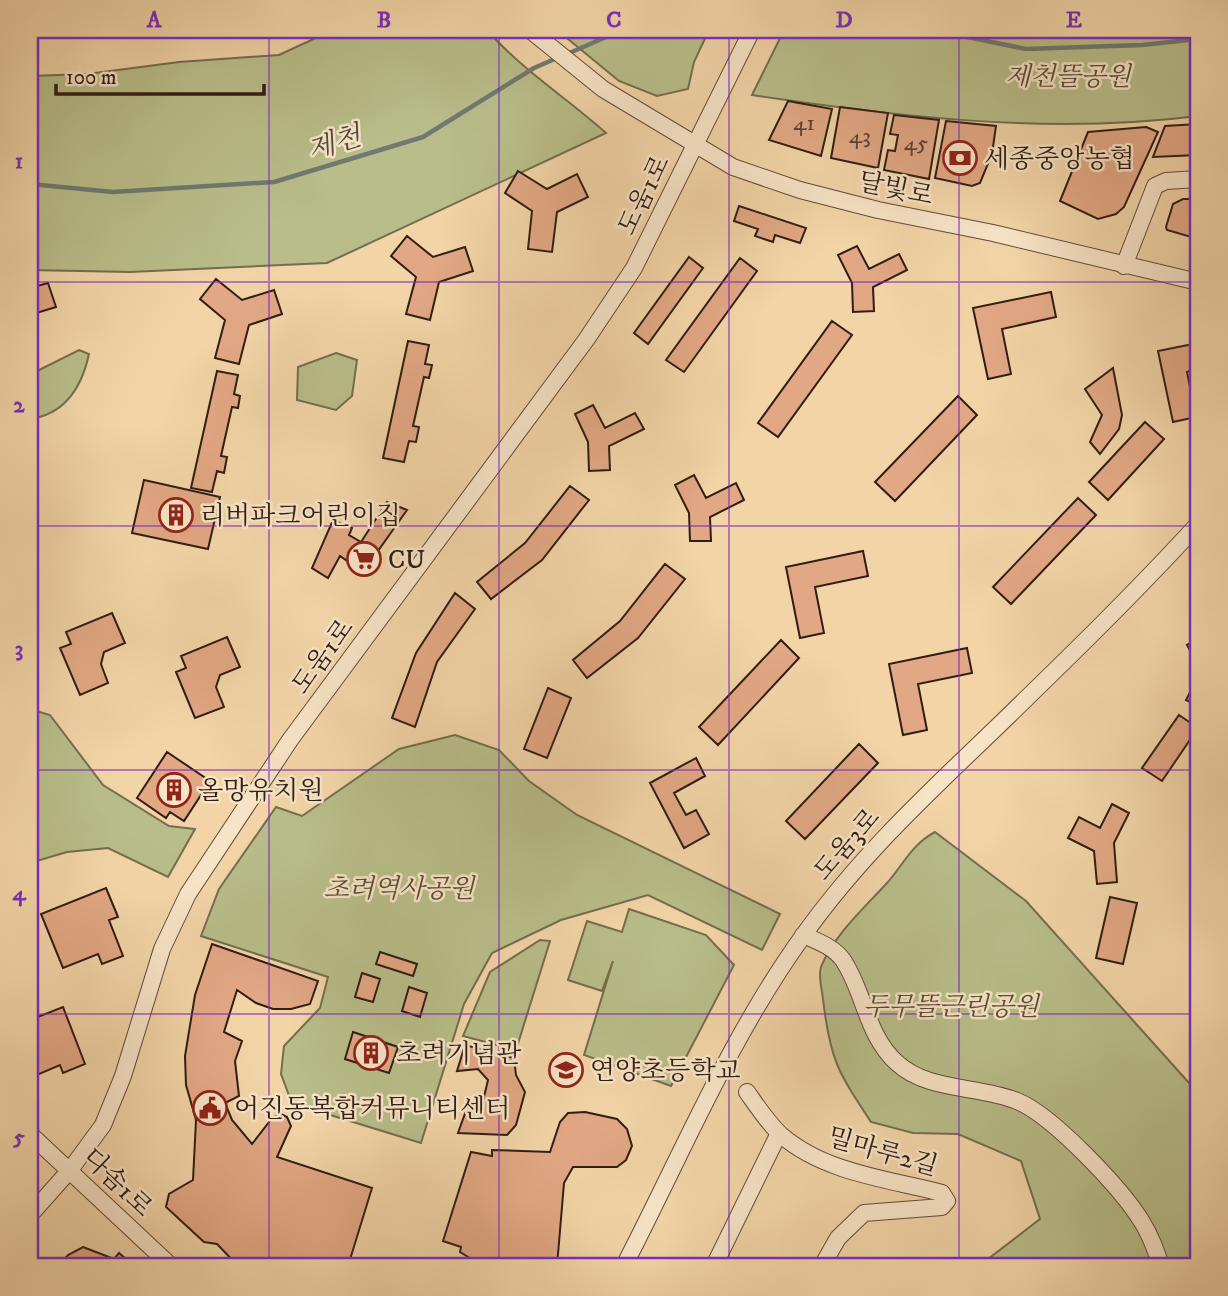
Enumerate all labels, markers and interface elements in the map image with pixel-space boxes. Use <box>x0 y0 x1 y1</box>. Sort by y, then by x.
text: A <box>146 6 163 35</box>
text: B <box>377 6 391 35</box>
text: C <box>606 6 622 35</box>
text: D <box>835 6 853 35</box>
text: E <box>1066 6 1082 35</box>
scale bar <box>56 52 264 96</box>
park label: 제천뜰공원 <box>1005 61 1133 94</box>
text: 100 m <box>66 65 117 91</box>
house number: 41 <box>793 109 815 138</box>
water label: 제천 <box>303 118 367 168</box>
house number: 43 <box>849 122 871 151</box>
house number: 45 <box>904 129 928 158</box>
bank icon: 세종중앙농협 <box>941 139 979 177</box>
place label: 세종중앙농협 <box>984 143 1135 176</box>
text: 1 <box>15 147 23 176</box>
street label: 도움1로 <box>611 150 678 241</box>
street label: 달빛로 <box>855 165 936 213</box>
text: 2 <box>13 391 25 420</box>
building icon: 리버파크어린이집 <box>157 496 195 534</box>
place label: 리버파크어린이집 <box>200 500 401 533</box>
supermarket icon: CU <box>345 540 383 578</box>
place label: CU <box>388 544 425 577</box>
street label: 도움1로 <box>285 613 362 701</box>
text: 3 <box>15 635 23 664</box>
building icon: 올망유치원 <box>155 771 193 809</box>
place label: 올망유치원 <box>198 775 324 808</box>
street label: 도움3로 <box>807 802 887 888</box>
park label: 초려역사공원 <box>324 873 476 906</box>
text: 4 <box>12 879 27 908</box>
park label: 두무뜰근린공원 <box>863 991 1041 1024</box>
building icon: 초려기념관 <box>352 1034 390 1072</box>
place label: 초려기념관 <box>396 1038 522 1071</box>
school or university icon: 연양초등학교 <box>547 1051 585 1089</box>
place label: 연양초등학교 <box>590 1055 741 1088</box>
public building icon: 어진동복합커뮤니티센터 <box>191 1089 229 1127</box>
place label: 어진동복합커뮤니티센터 <box>234 1093 510 1126</box>
street label: 밀마루2길 <box>824 1121 942 1184</box>
text: 5 <box>12 1123 25 1152</box>
street label: 다솜1로 <box>75 1142 159 1224</box>

